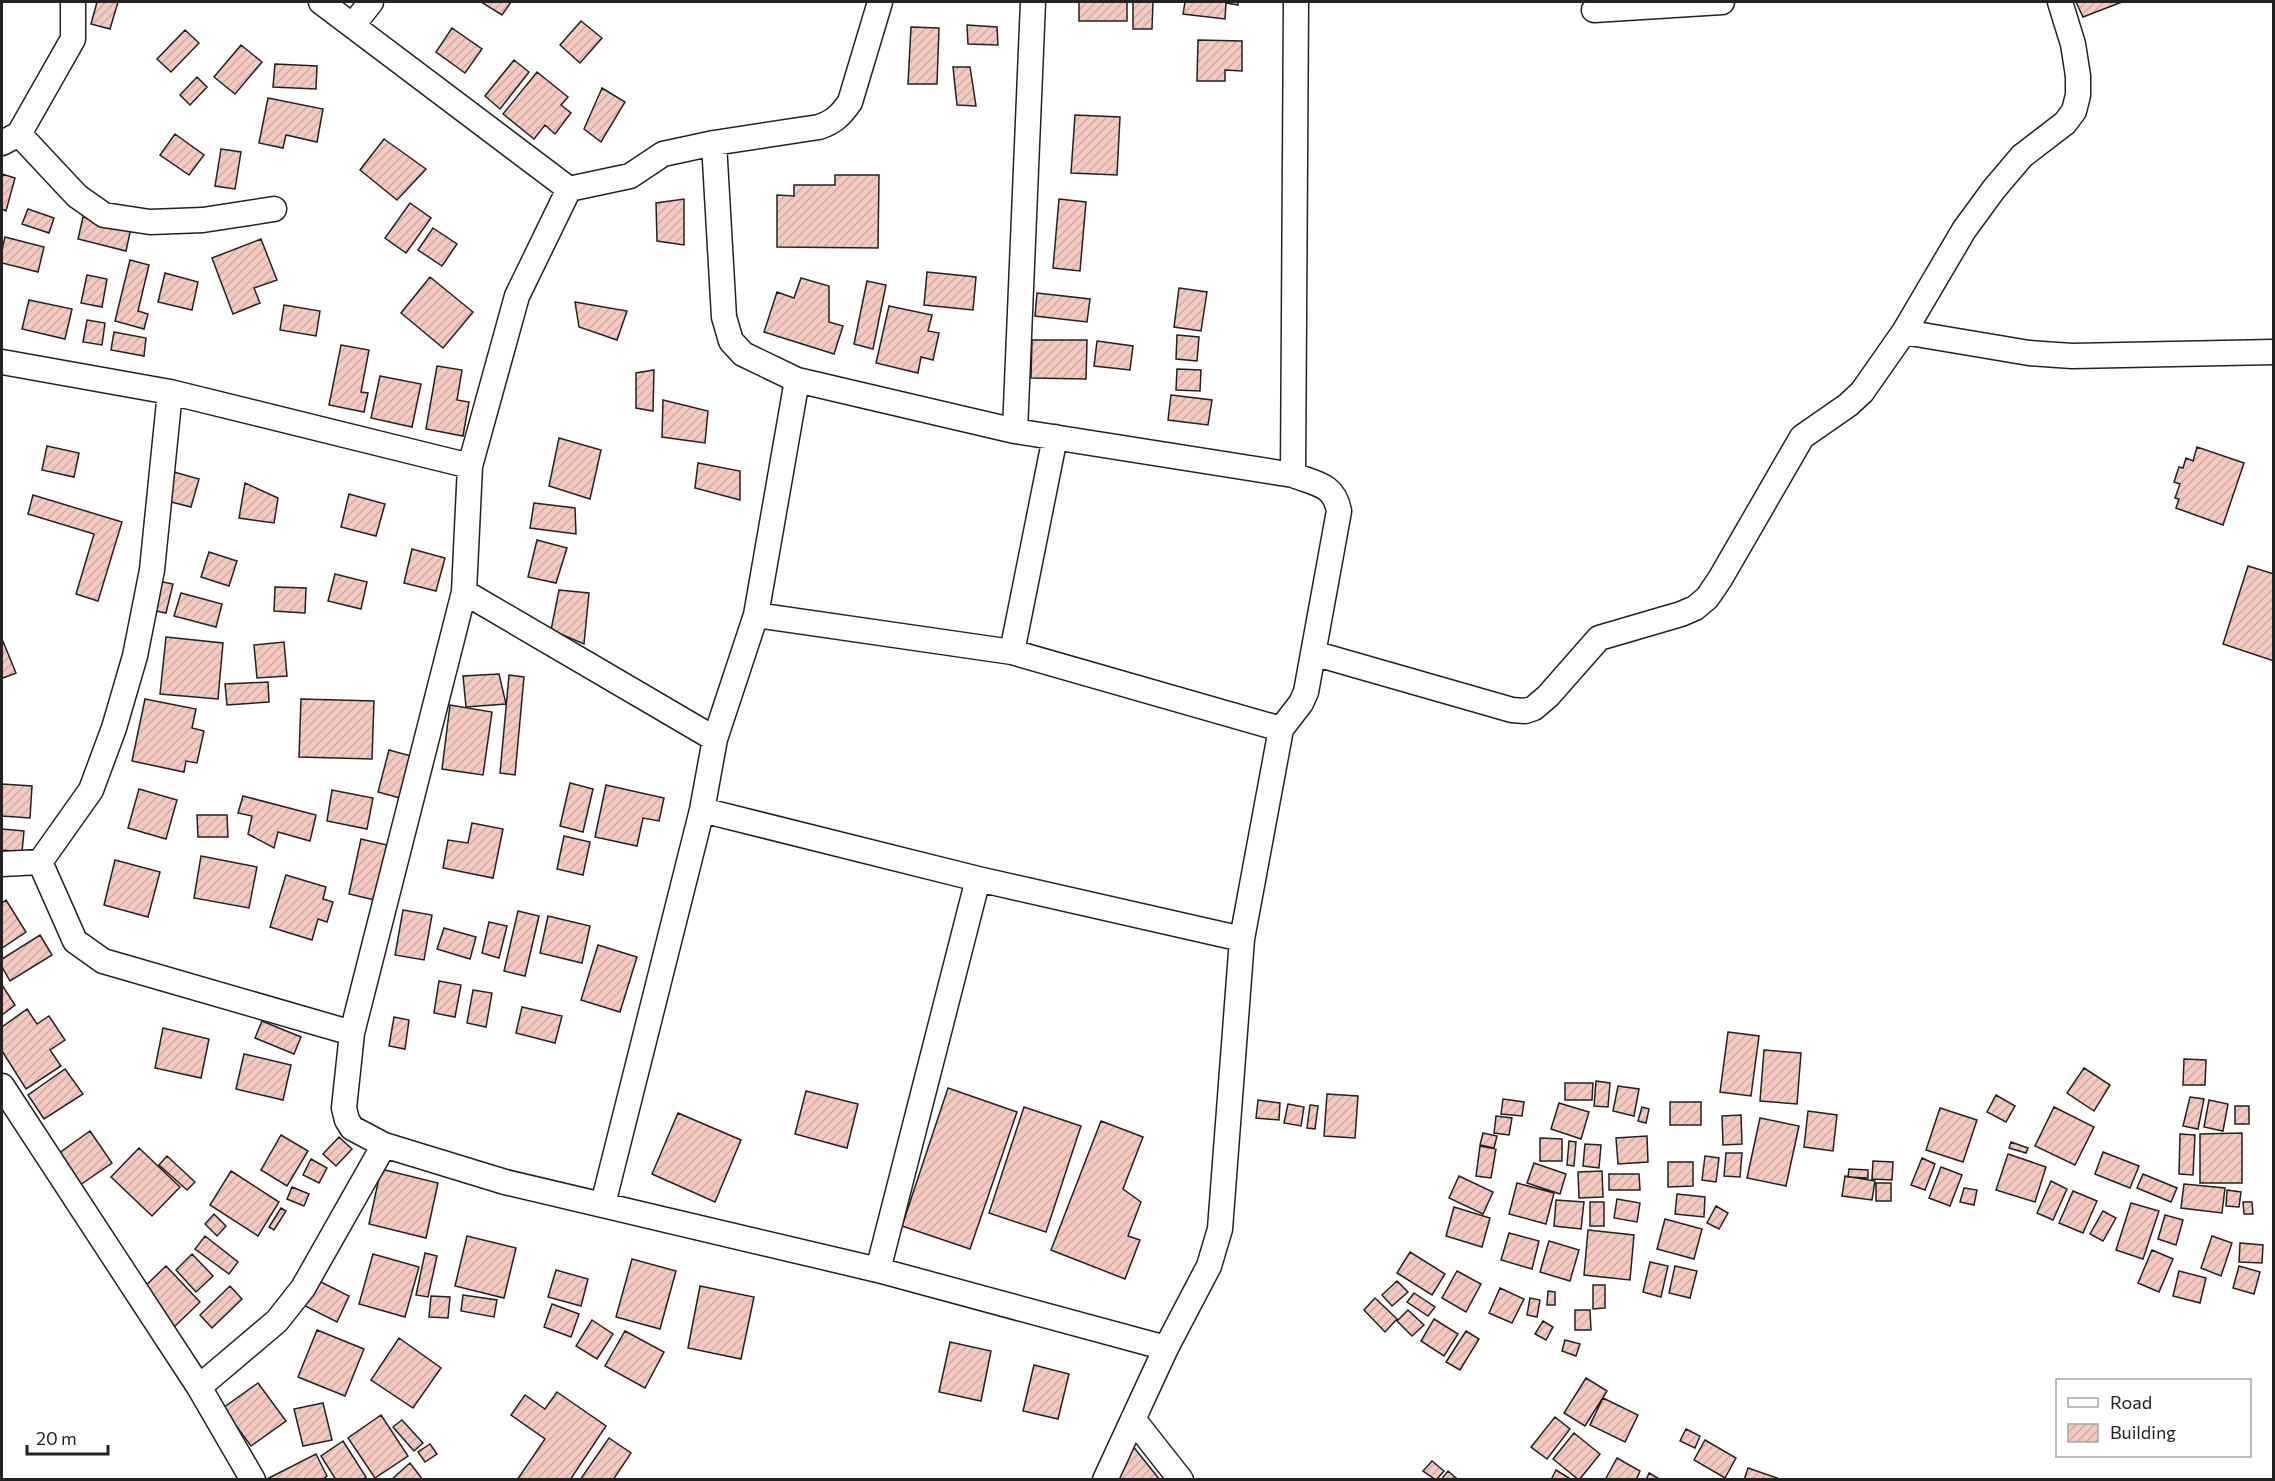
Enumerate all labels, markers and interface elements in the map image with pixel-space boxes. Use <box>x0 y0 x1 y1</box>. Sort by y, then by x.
legend <box>2056 1379 2251 1457</box>
text: Road <box>2110 1391 2152 1413</box>
scale bar <box>27 1418 108 1456</box>
text: Building <box>2110 1421 2176 1443</box>
text: 20 m <box>36 1427 77 1449</box>

